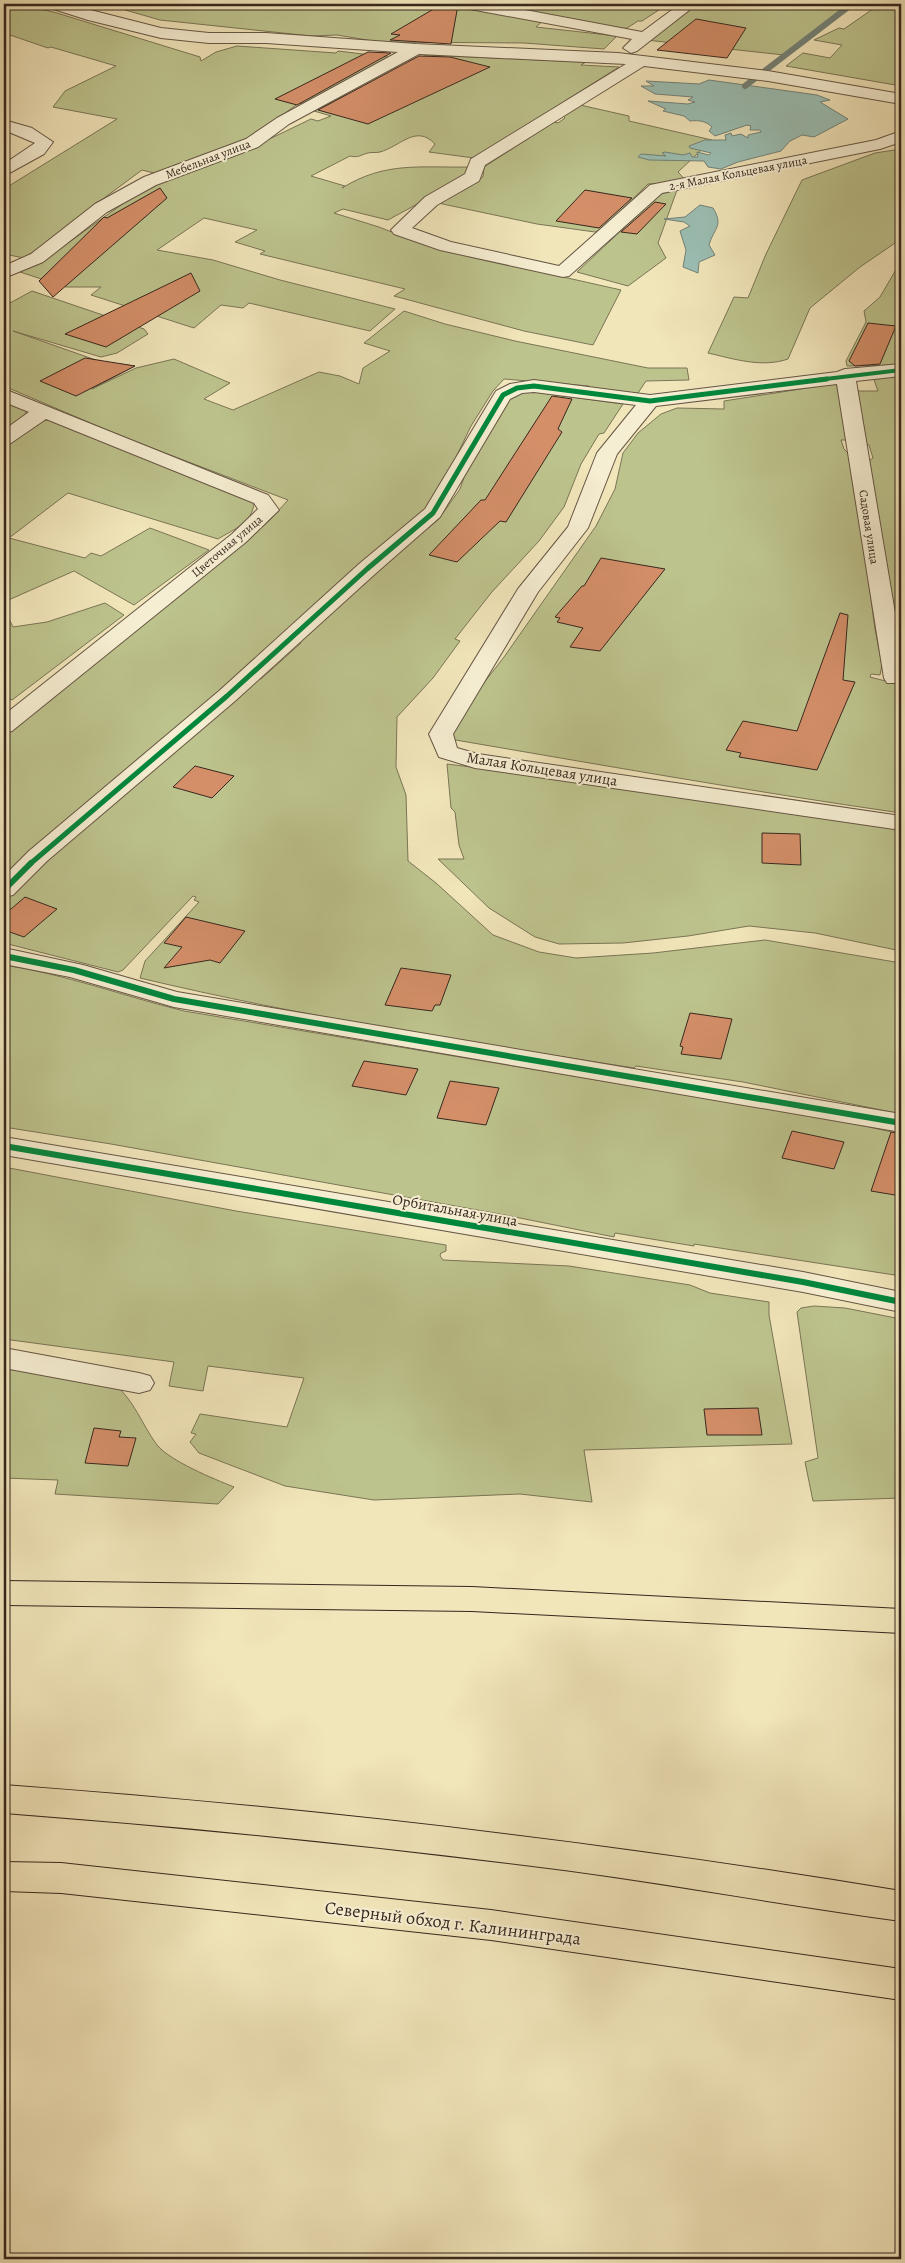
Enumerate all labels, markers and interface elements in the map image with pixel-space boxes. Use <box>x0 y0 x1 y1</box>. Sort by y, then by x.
street label: Мебельная улица <box>163 135 253 183</box>
street label: 2-я Малая Кольцевая улица <box>668 152 809 194</box>
street label: Садовая улица <box>855 489 883 566</box>
street label: Цветочная улица <box>188 511 266 580</box>
street label: Малая Кольцевая улица <box>465 747 619 791</box>
street label: Орбитальная улица <box>391 1189 519 1231</box>
street label: Северный обход г. Калининграда <box>324 1895 583 1951</box>

